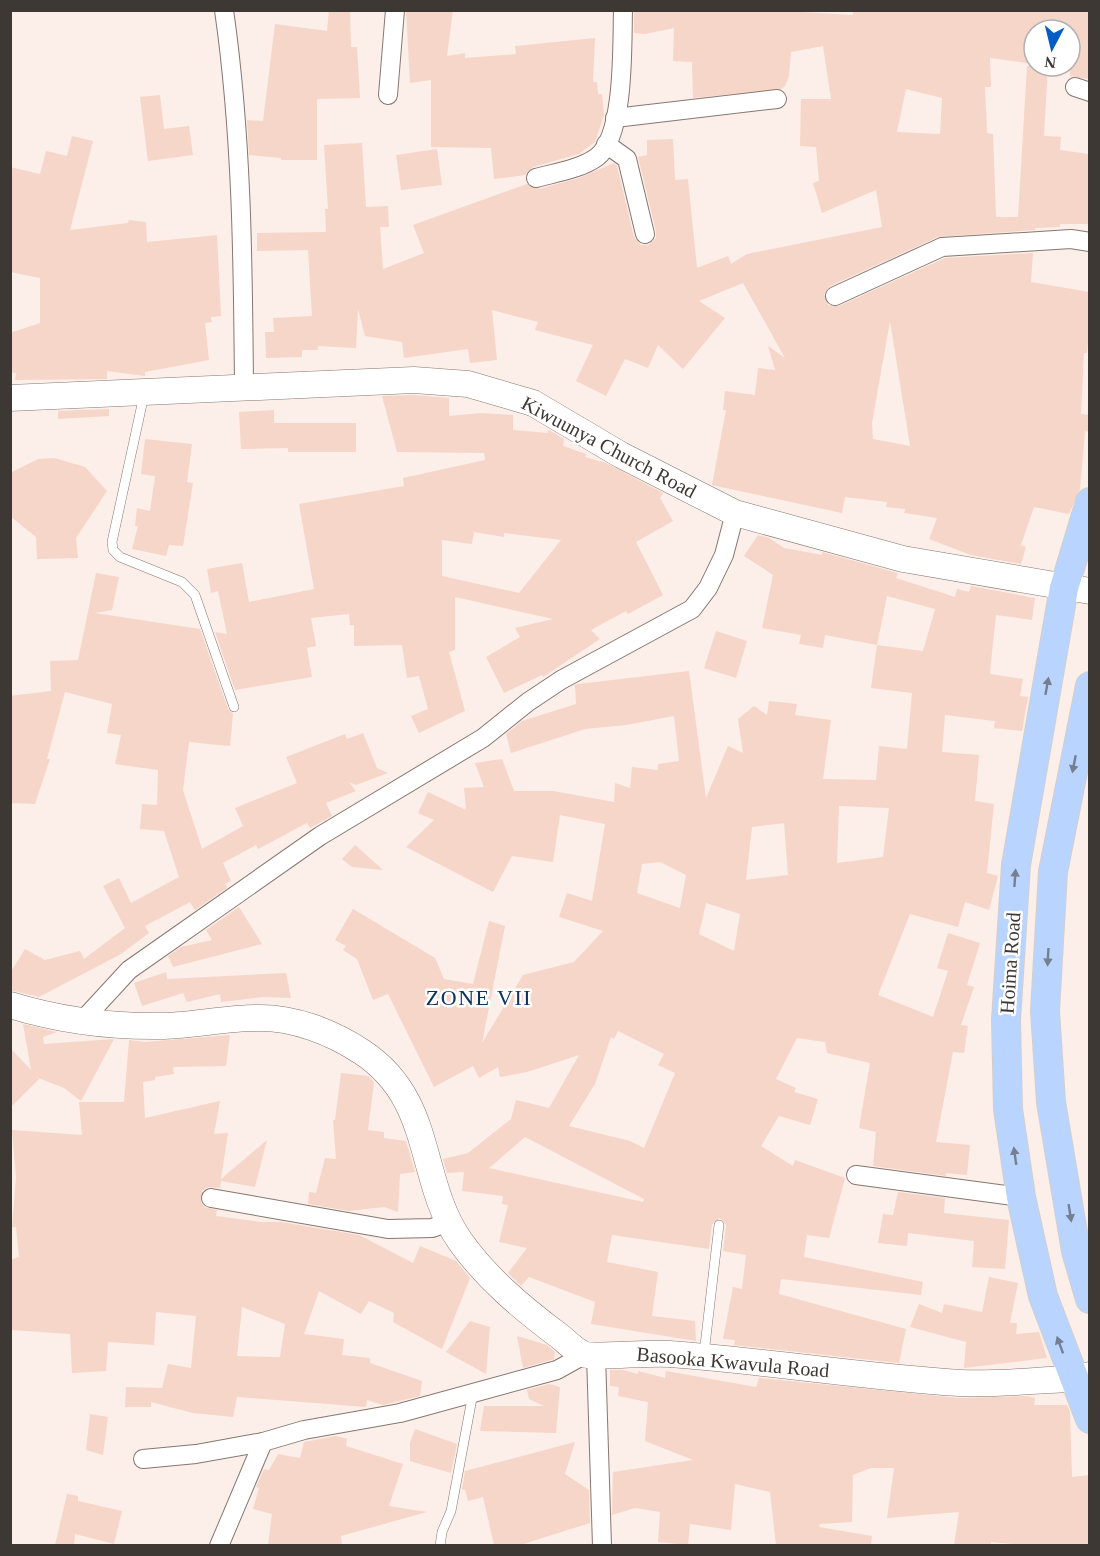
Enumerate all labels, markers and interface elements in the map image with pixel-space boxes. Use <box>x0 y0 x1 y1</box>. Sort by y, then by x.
north arrow <box>1022 18 1082 78</box>
text: N <box>1043 53 1057 72</box>
street label: Kiwuunya Church Road <box>518 392 700 503</box>
one-way arrow <box>1043 676 1052 695</box>
one-way arrow <box>1069 755 1078 774</box>
one-way arrow <box>1010 869 1019 888</box>
street label: Hoima Road <box>995 912 1025 1014</box>
one-way arrow <box>1044 948 1053 967</box>
district label: ZONE VII <box>426 985 532 1010</box>
one-way arrow <box>1010 1147 1019 1166</box>
one-way arrow <box>1065 1204 1074 1223</box>
one-way arrow <box>1055 1336 1065 1354</box>
street label: Basooka Kwavula Road <box>636 1343 830 1381</box>

